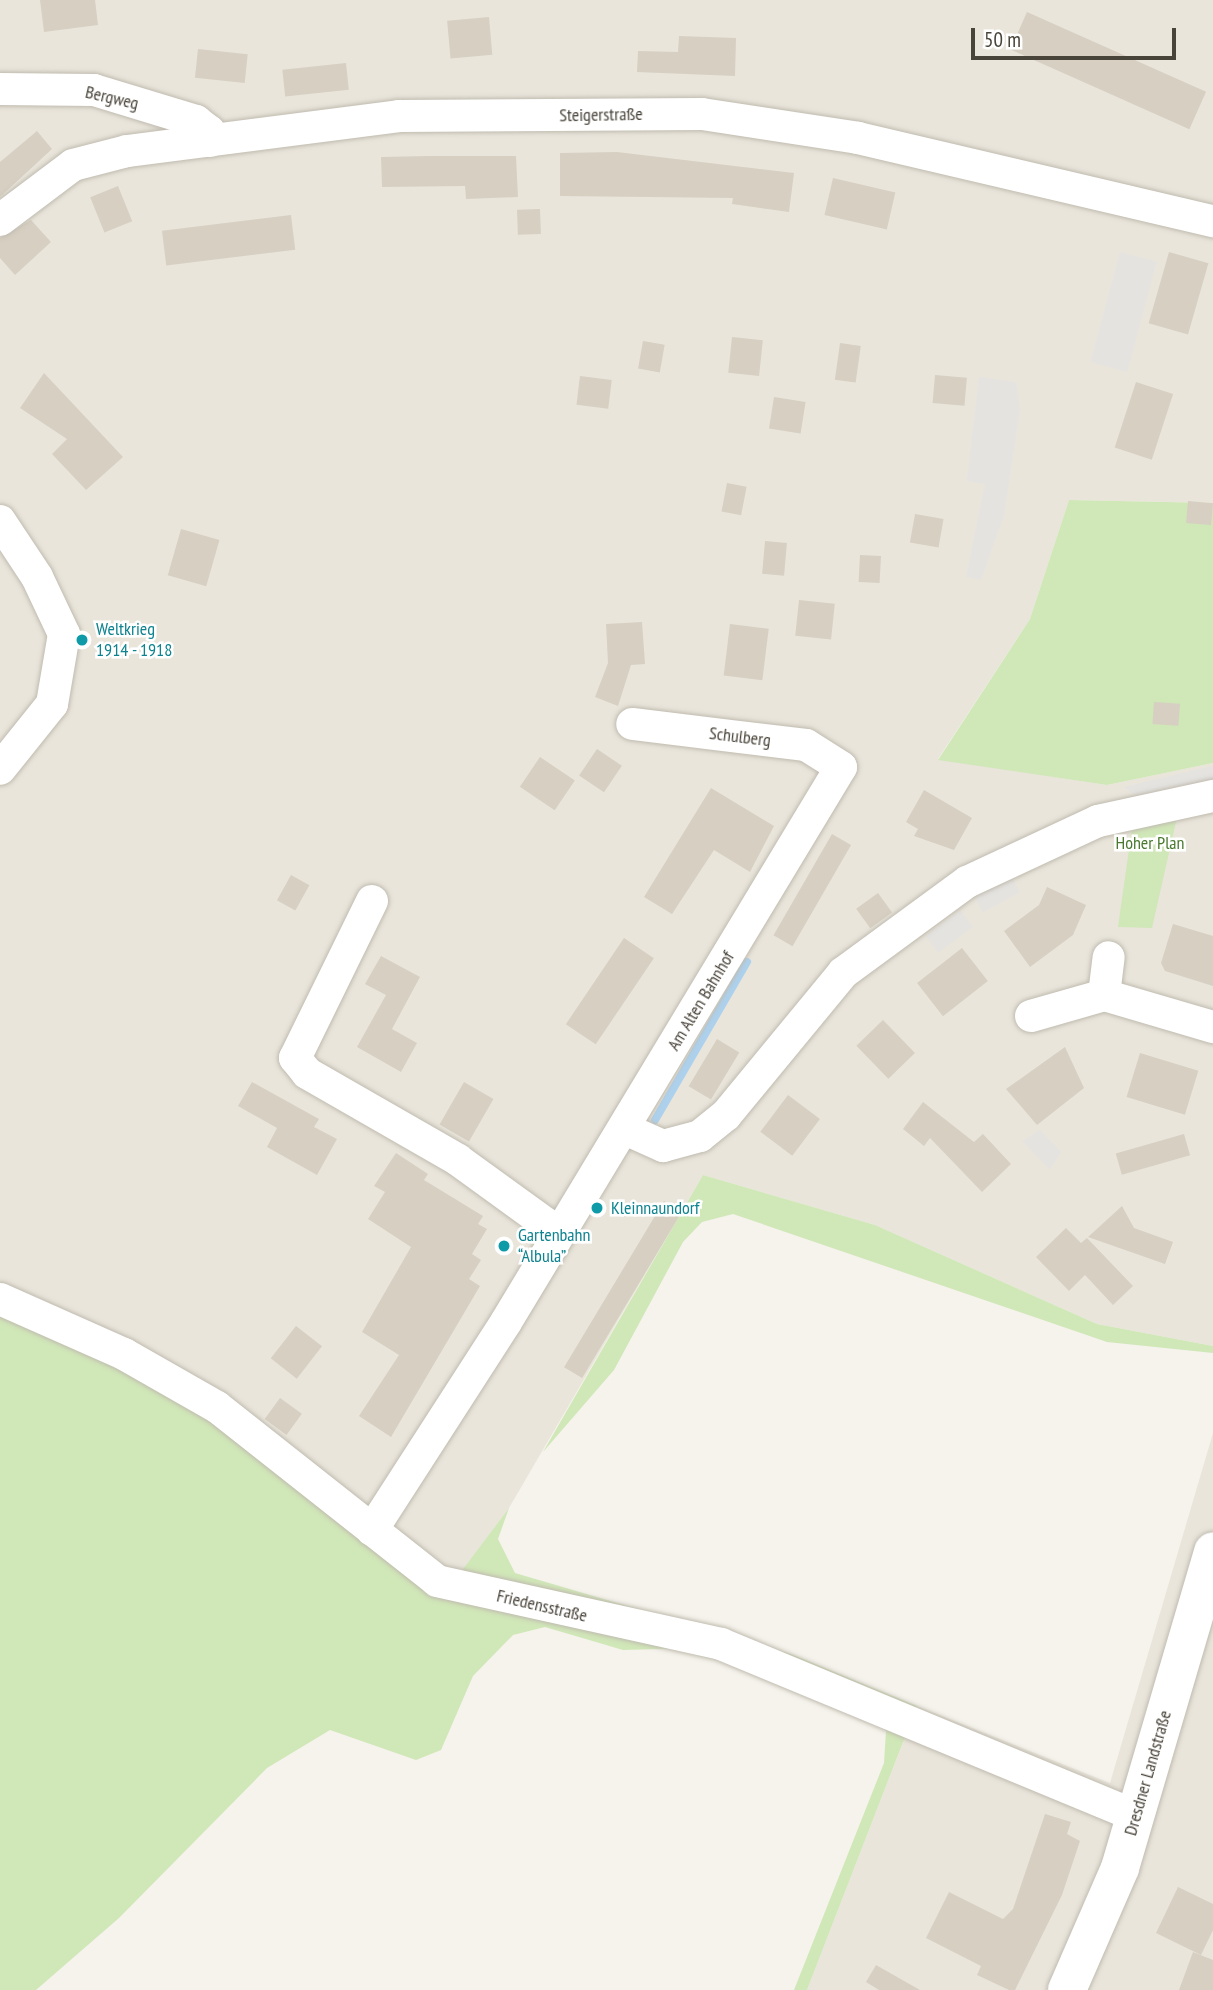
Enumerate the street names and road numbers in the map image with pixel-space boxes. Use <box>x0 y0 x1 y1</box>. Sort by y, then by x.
street label: Bergweg <box>83 81 141 115</box>
street label: Steigerstraße <box>559 103 643 127</box>
street label: Schulberg <box>708 723 772 751</box>
street label: Am Alten Bahnhof <box>663 947 739 1055</box>
street label: Friedensstraße <box>495 1585 589 1627</box>
street label: Dresdner Landstraße <box>1120 1708 1176 1838</box>

